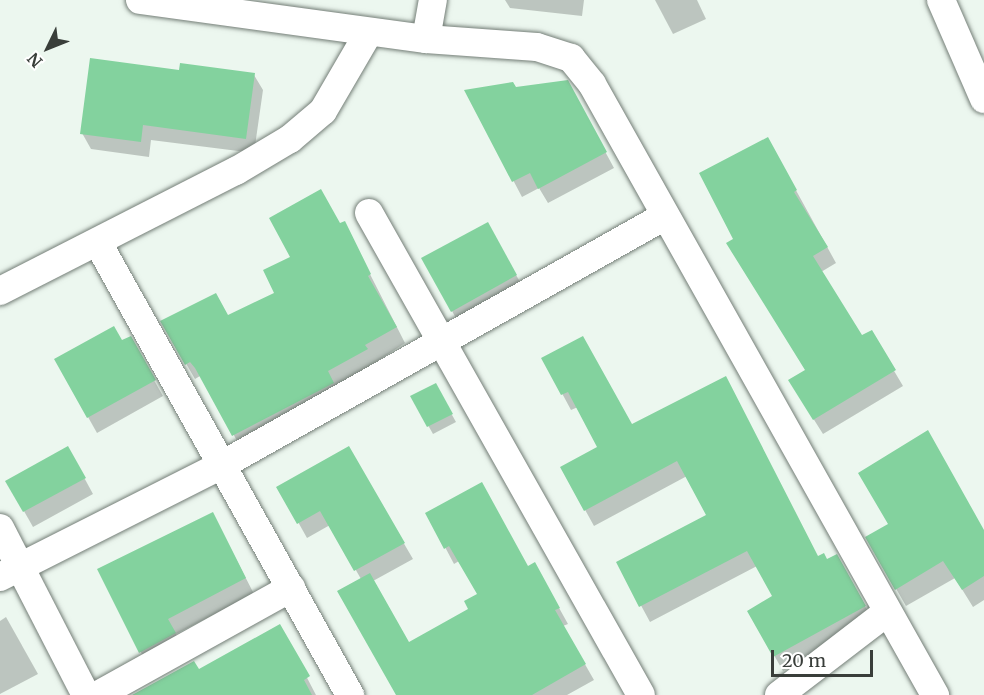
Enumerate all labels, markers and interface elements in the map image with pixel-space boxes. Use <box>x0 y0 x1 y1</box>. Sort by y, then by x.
north arrow <box>18 18 78 78</box>
text: N <box>23 49 46 72</box>
scale bar <box>774 638 876 676</box>
text: 20 m <box>782 649 826 672</box>

